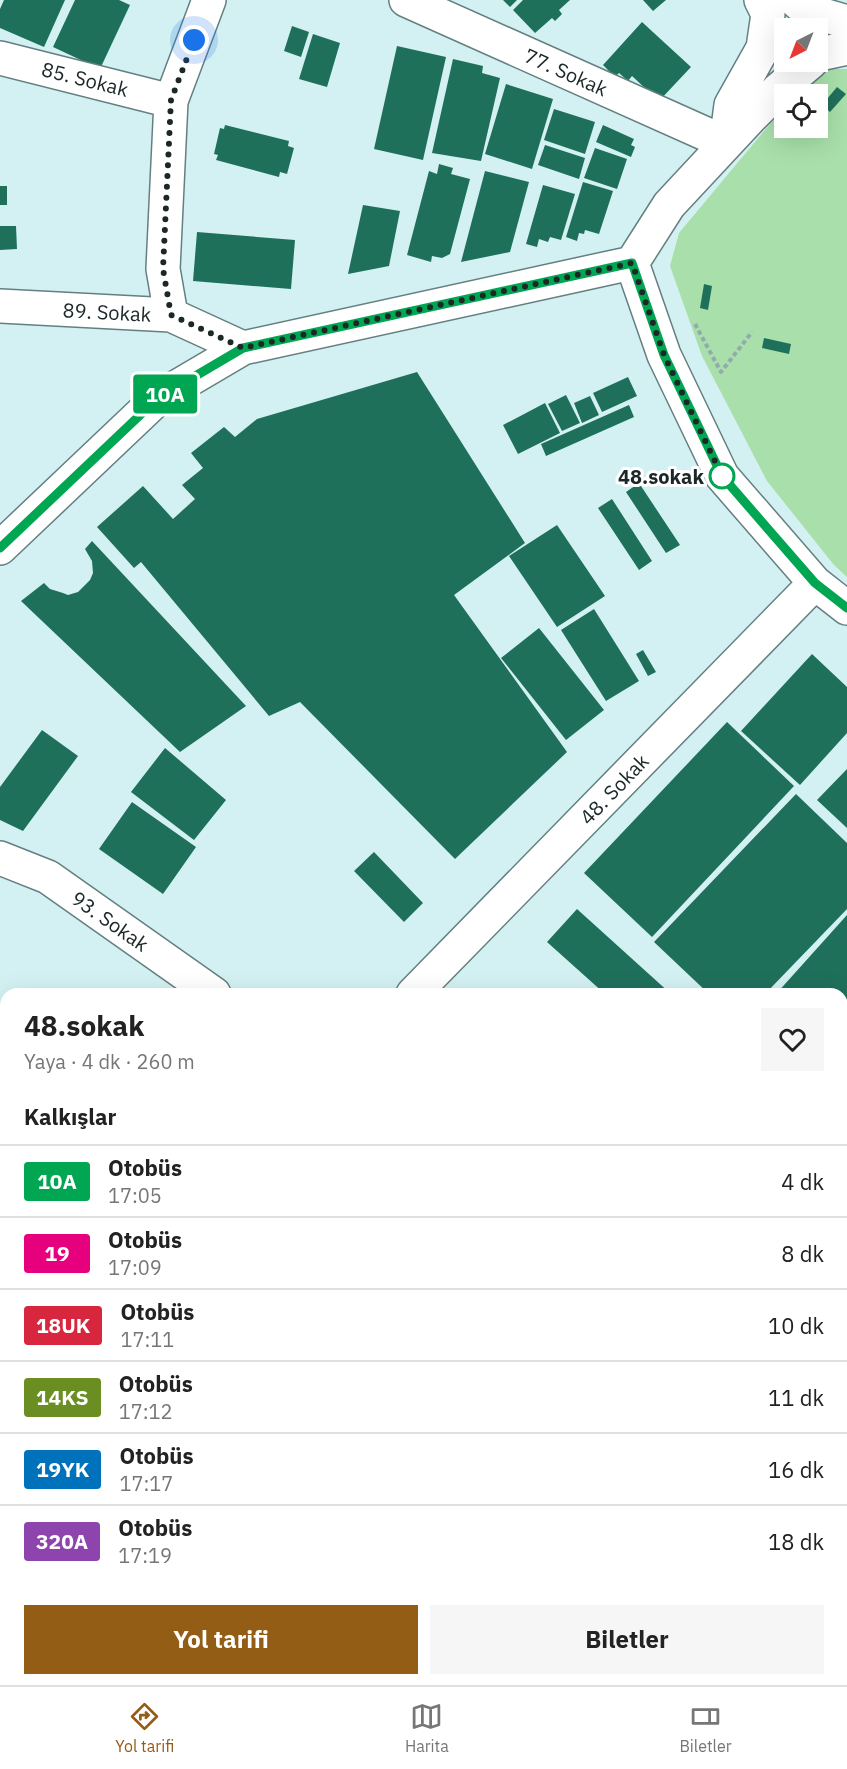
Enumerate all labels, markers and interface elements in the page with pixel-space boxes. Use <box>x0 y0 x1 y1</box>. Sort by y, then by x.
north arrow <box>774 18 828 72</box>
map controls <box>774 18 828 138</box>
your location <box>179 25 209 55</box>
street label: 77. Sokak <box>520 42 612 103</box>
street label: 85. Sokak <box>39 55 132 103</box>
button: locate <box>774 84 828 138</box>
street label: 89. Sokak <box>62 296 152 328</box>
line badge: 10A <box>130 374 200 414</box>
text: 10A <box>145 380 185 408</box>
place label: 48.sokak <box>618 463 704 490</box>
marker: 48.sokak <box>709 463 735 489</box>
street label: 48. Sokak <box>574 747 655 830</box>
street label: 93. Sokak <box>66 885 154 958</box>
text: 48.sokak <box>24 1007 144 1044</box>
button: heart <box>761 1008 824 1071</box>
text: Yaya · 4 dk · 260 m <box>24 1048 195 1075</box>
text: Kalkışlar <box>24 1102 116 1131</box>
text: Otobüs <box>108 1153 182 1182</box>
text: 10A <box>37 1167 77 1195</box>
text: 4 dk <box>781 1167 824 1196</box>
text: 17:05 <box>108 1182 162 1209</box>
text: Otobüs <box>108 1225 182 1254</box>
text: 19 <box>44 1239 70 1267</box>
text: 8 dk <box>781 1239 824 1268</box>
text: 17:09 <box>108 1254 162 1281</box>
text: Otobüs <box>120 1297 194 1326</box>
text: 18UK <box>36 1311 90 1339</box>
text: 10 dk <box>768 1311 824 1340</box>
text: 17:11 <box>120 1326 174 1353</box>
text: Otobüs <box>119 1369 193 1398</box>
text: 14KS <box>36 1383 89 1411</box>
text: 11 dk <box>768 1383 824 1412</box>
text: 17:12 <box>119 1398 173 1425</box>
text: Otobüs <box>119 1441 193 1470</box>
text: 19YK <box>36 1455 89 1483</box>
text: 16 dk <box>768 1455 824 1484</box>
text: 17:17 <box>119 1470 173 1497</box>
text: Otobüs <box>118 1513 192 1542</box>
text: 320A <box>36 1527 88 1555</box>
text: 18 dk <box>768 1527 824 1556</box>
text: 17:19 <box>118 1542 172 1569</box>
button: Yol tarifi <box>24 1605 418 1674</box>
button: Biletler <box>430 1605 824 1674</box>
tab: Yol tarifi <box>115 1700 174 1756</box>
tab: Harita <box>405 1700 449 1756</box>
tab: Biletler <box>679 1700 732 1756</box>

